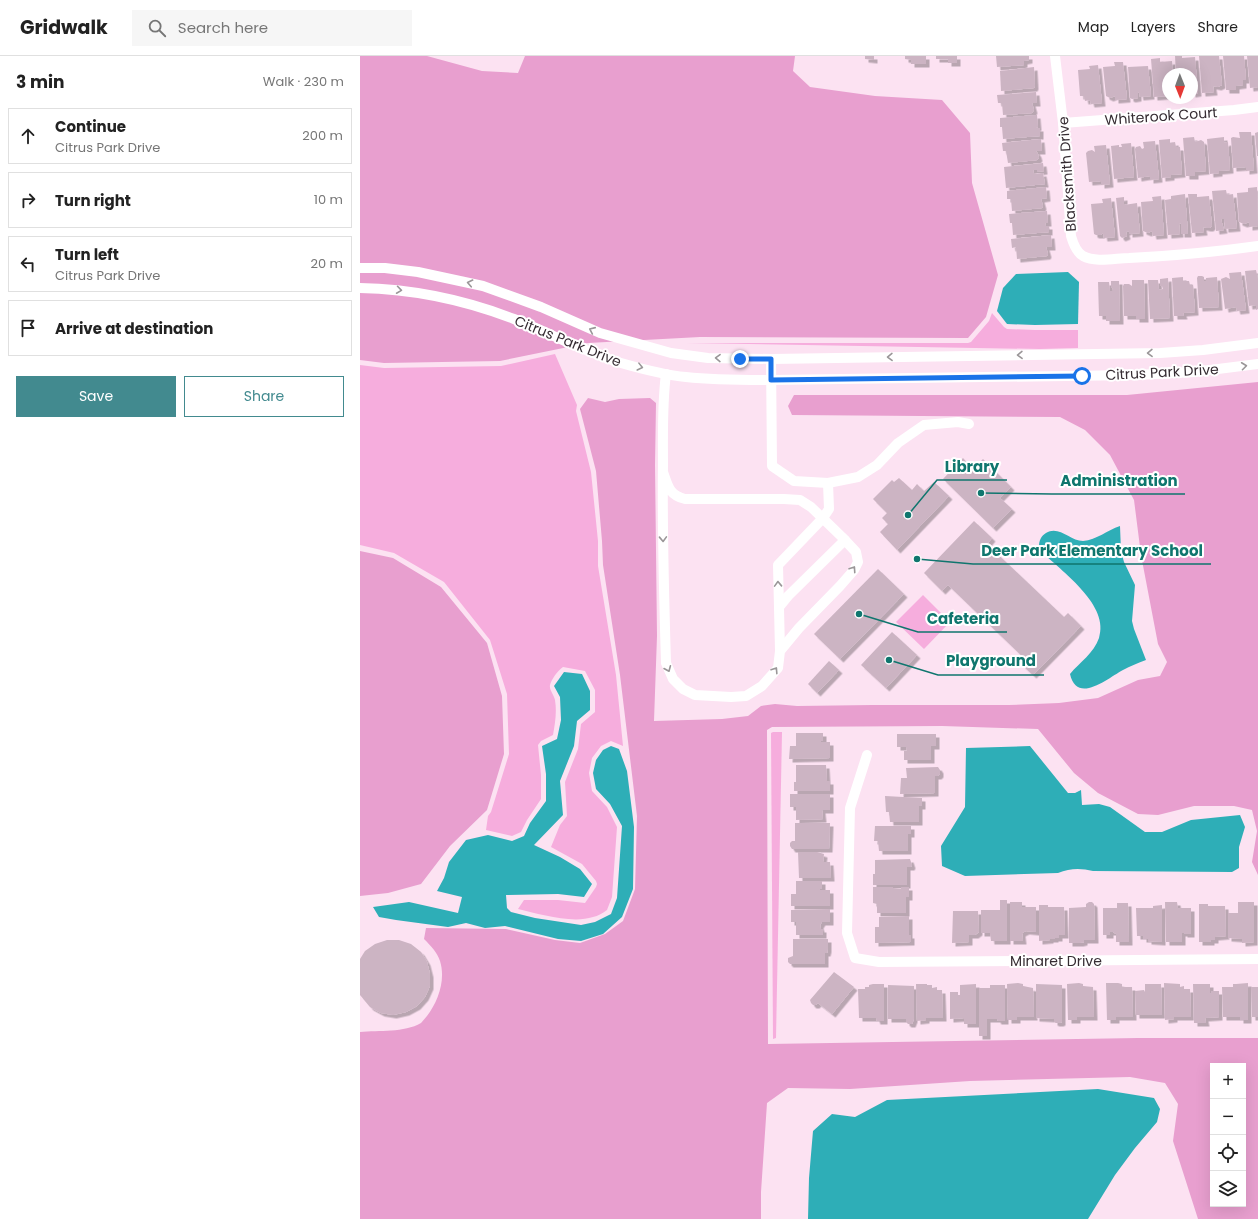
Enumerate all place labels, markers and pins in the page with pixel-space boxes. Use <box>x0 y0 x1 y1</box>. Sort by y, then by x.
callout: Library <box>937 453 1007 480</box>
callout: Administration <box>1052 467 1185 494</box>
callout: Deer Park Elementary School <box>973 537 1211 564</box>
callout: Cafeteria <box>918 605 1007 632</box>
callout: Playground <box>938 648 1044 675</box>

